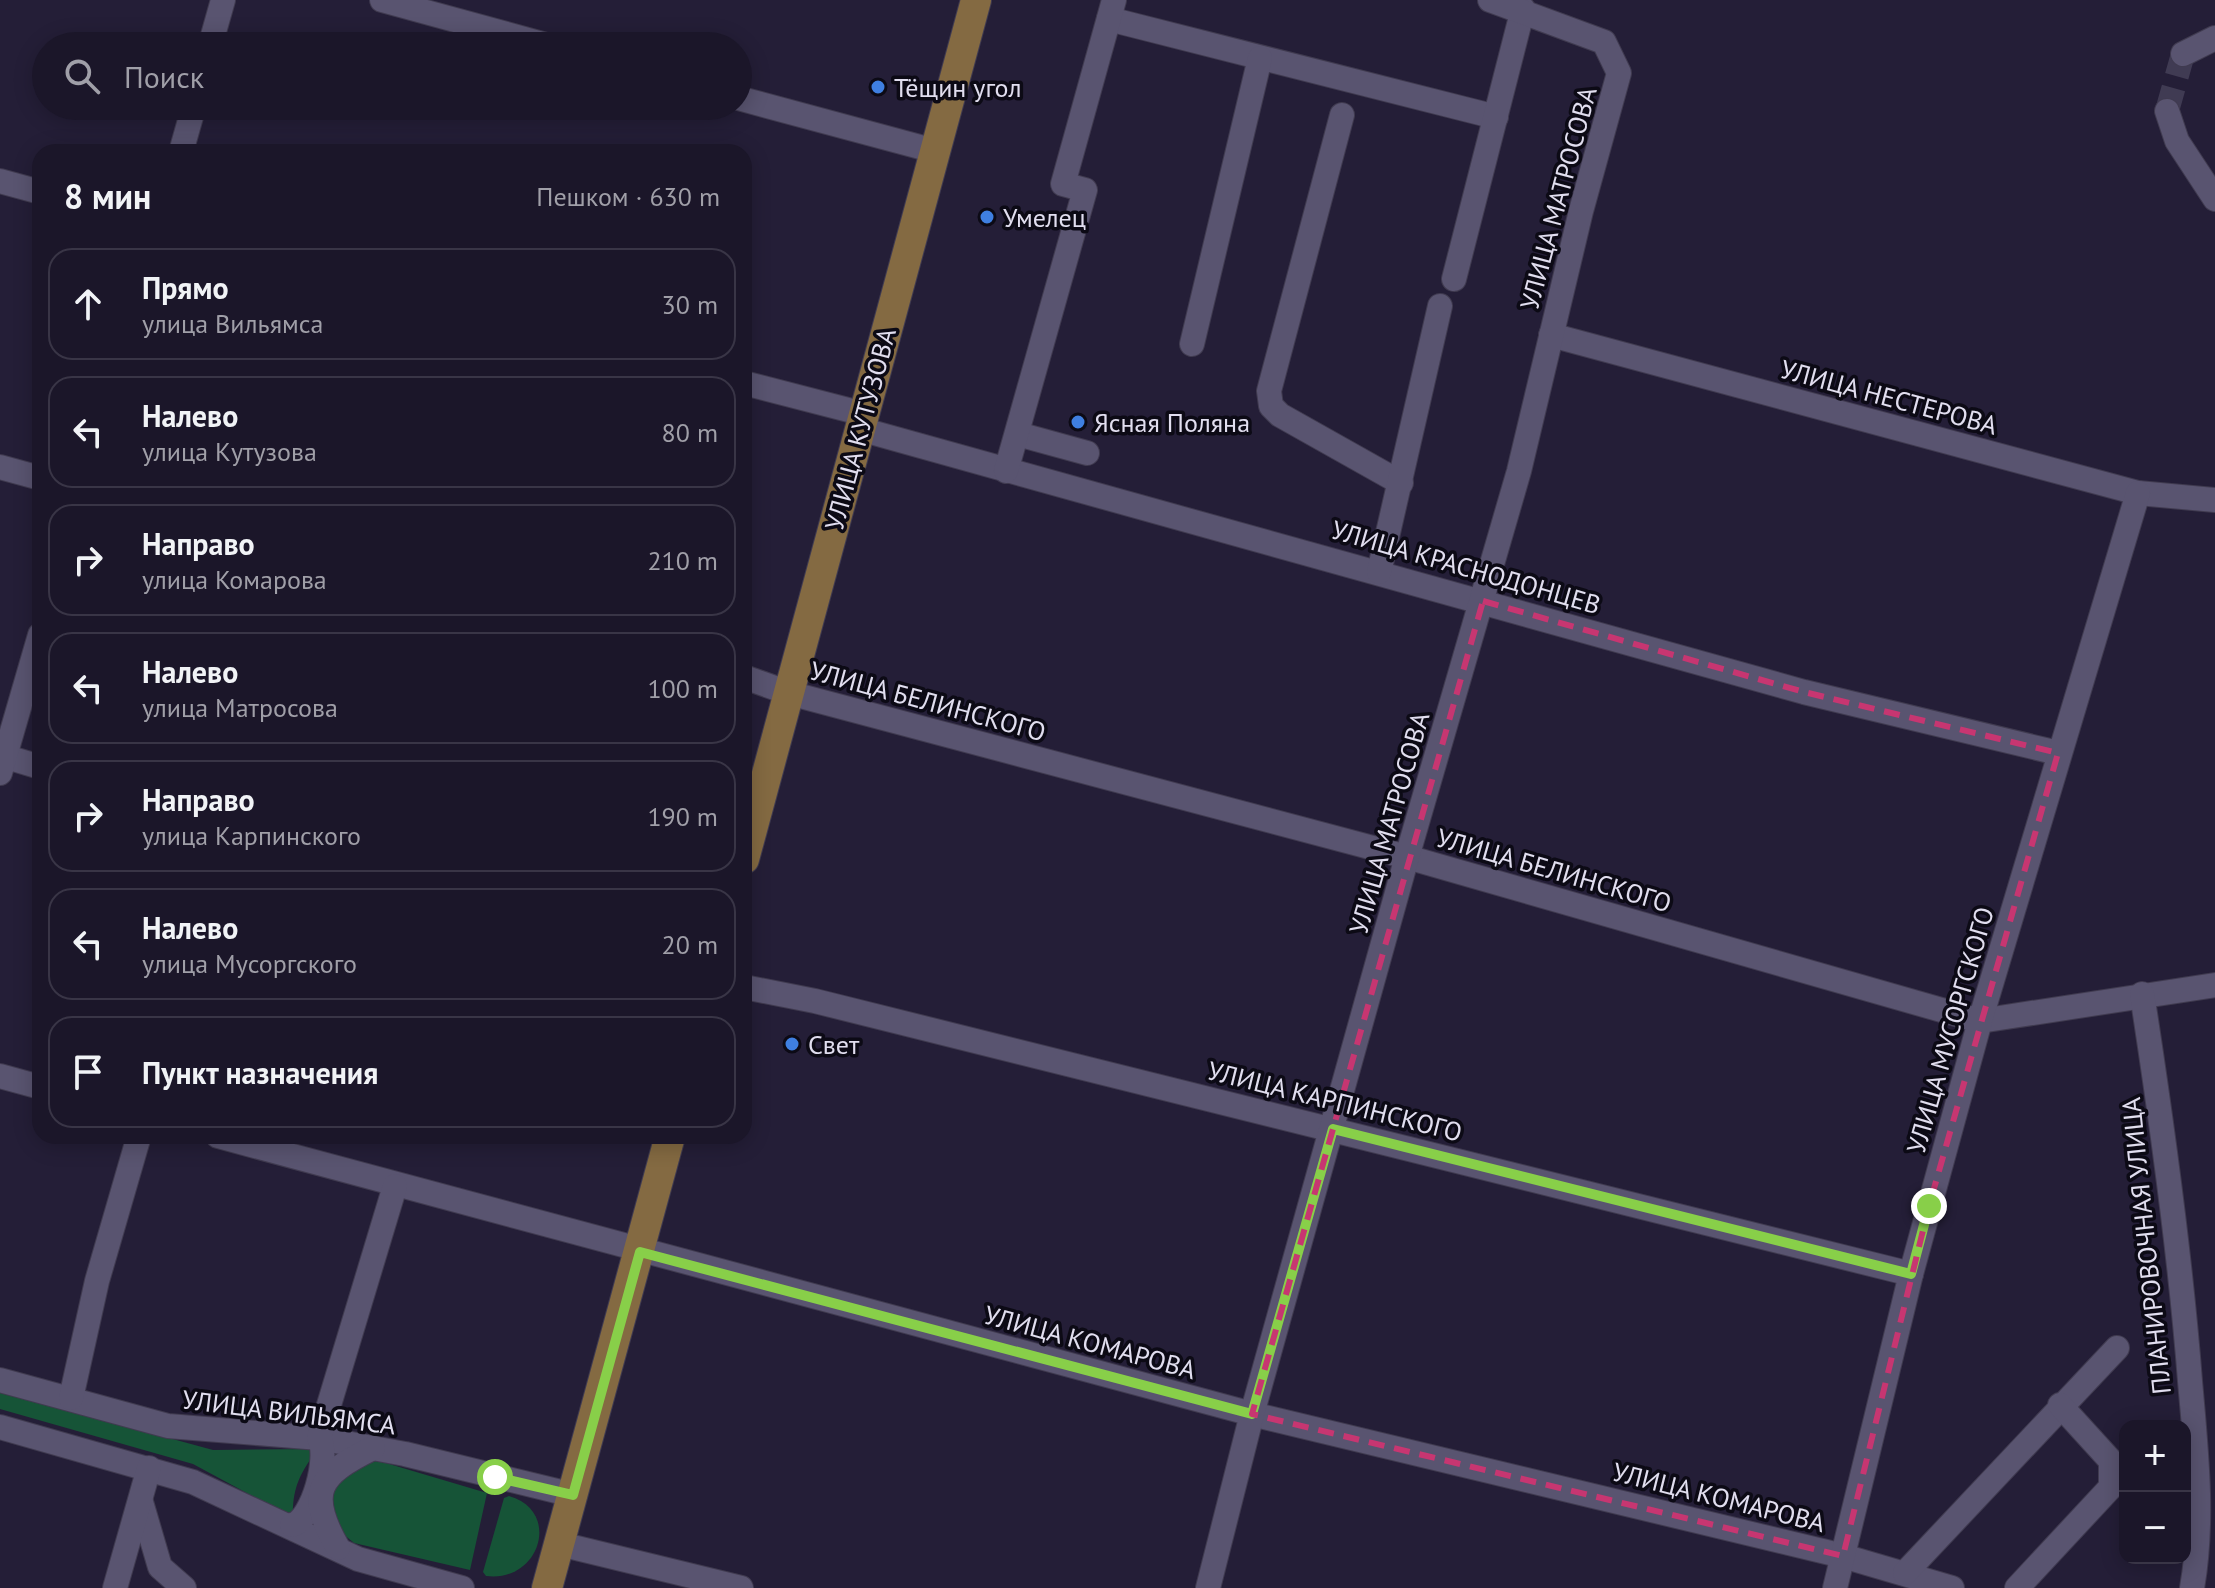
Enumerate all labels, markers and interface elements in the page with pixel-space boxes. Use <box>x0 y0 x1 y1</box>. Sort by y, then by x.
search box <box>32 32 752 120</box>
icon: search <box>60 54 104 98</box>
text: Поиск <box>124 57 204 96</box>
place label: Тёщин угол <box>894 71 1021 104</box>
marker: Тёщин угол <box>869 78 887 96</box>
street label: УЛИЦА МАТРОСОВА <box>1512 83 1604 313</box>
text: 8 мин <box>64 174 151 218</box>
text: Пешком · 630 m <box>536 180 720 213</box>
place label: Умелец <box>1003 201 1086 234</box>
marker: Умелец <box>978 208 996 226</box>
text: Прямо <box>142 268 229 307</box>
icon: ahead <box>66 282 110 326</box>
text: 30 m <box>662 288 718 321</box>
text: улица Вильямса <box>142 307 323 340</box>
street label: УЛИЦА КУТУЗОВА <box>817 324 903 534</box>
street label: УЛИЦА НЕСТЕРОВА <box>1777 352 2001 442</box>
text: Налево <box>142 396 238 435</box>
place label: Ясная Поляна <box>1094 406 1250 439</box>
icon: left <box>66 410 110 454</box>
marker: Ясная Поляна <box>1069 413 1087 431</box>
text: 80 m <box>662 416 718 449</box>
text: улица Кутузова <box>142 435 317 468</box>
street label: УЛИЦА КРАСНОДОНЦЕВ <box>1328 513 1604 621</box>
text: Направо <box>142 524 255 563</box>
icon: right <box>66 538 110 582</box>
text: 210 m <box>647 544 718 577</box>
text: улица Комарова <box>142 563 327 596</box>
text: Налево <box>142 652 238 691</box>
street label: УЛИЦА БЕЛИНСКОГО <box>806 654 1050 748</box>
icon: left <box>66 666 110 710</box>
text: 100 m <box>647 672 718 705</box>
text: улица Матросова <box>142 691 338 724</box>
street label: УЛИЦА МАТРОСОВА <box>1342 708 1436 938</box>
text: Направо <box>142 780 255 819</box>
icon: right <box>66 794 110 838</box>
text: 190 m <box>647 800 718 833</box>
text: улица Карпинского <box>142 819 361 852</box>
street label: УЛИЦА БЕЛИНСКОГО <box>1433 821 1675 919</box>
street label: УЛИЦА МУСОРГСКОГО <box>1899 903 2001 1157</box>
text: Налево <box>142 908 238 947</box>
icon: left <box>66 922 110 966</box>
text: 20 m <box>662 928 718 961</box>
text: улица Мусоргского <box>142 947 357 980</box>
place label: Свет <box>808 1028 860 1061</box>
marker: Свет <box>783 1035 801 1053</box>
icon: arrive <box>66 1050 110 1094</box>
text: Пункт назначения <box>142 1053 378 1092</box>
street label: УЛИЦА КАРПИНСКОГО <box>1204 1053 1466 1149</box>
street label: ПЛАНИРОВОЧНАЯ УЛИЦА <box>2114 1096 2178 1396</box>
route end <box>1911 1188 1947 1224</box>
street label: УЛИЦА КОМАРОВА <box>981 1298 1199 1386</box>
street label: УЛИЦА ВИЛЬЯМСА <box>180 1383 398 1441</box>
map controls <box>2119 1420 2191 1564</box>
button: + <box>2119 1420 2191 1492</box>
street label: УЛИЦА КОМАРОВА <box>1609 1455 1829 1539</box>
route start <box>477 1459 513 1495</box>
button: − <box>2119 1492 2191 1564</box>

